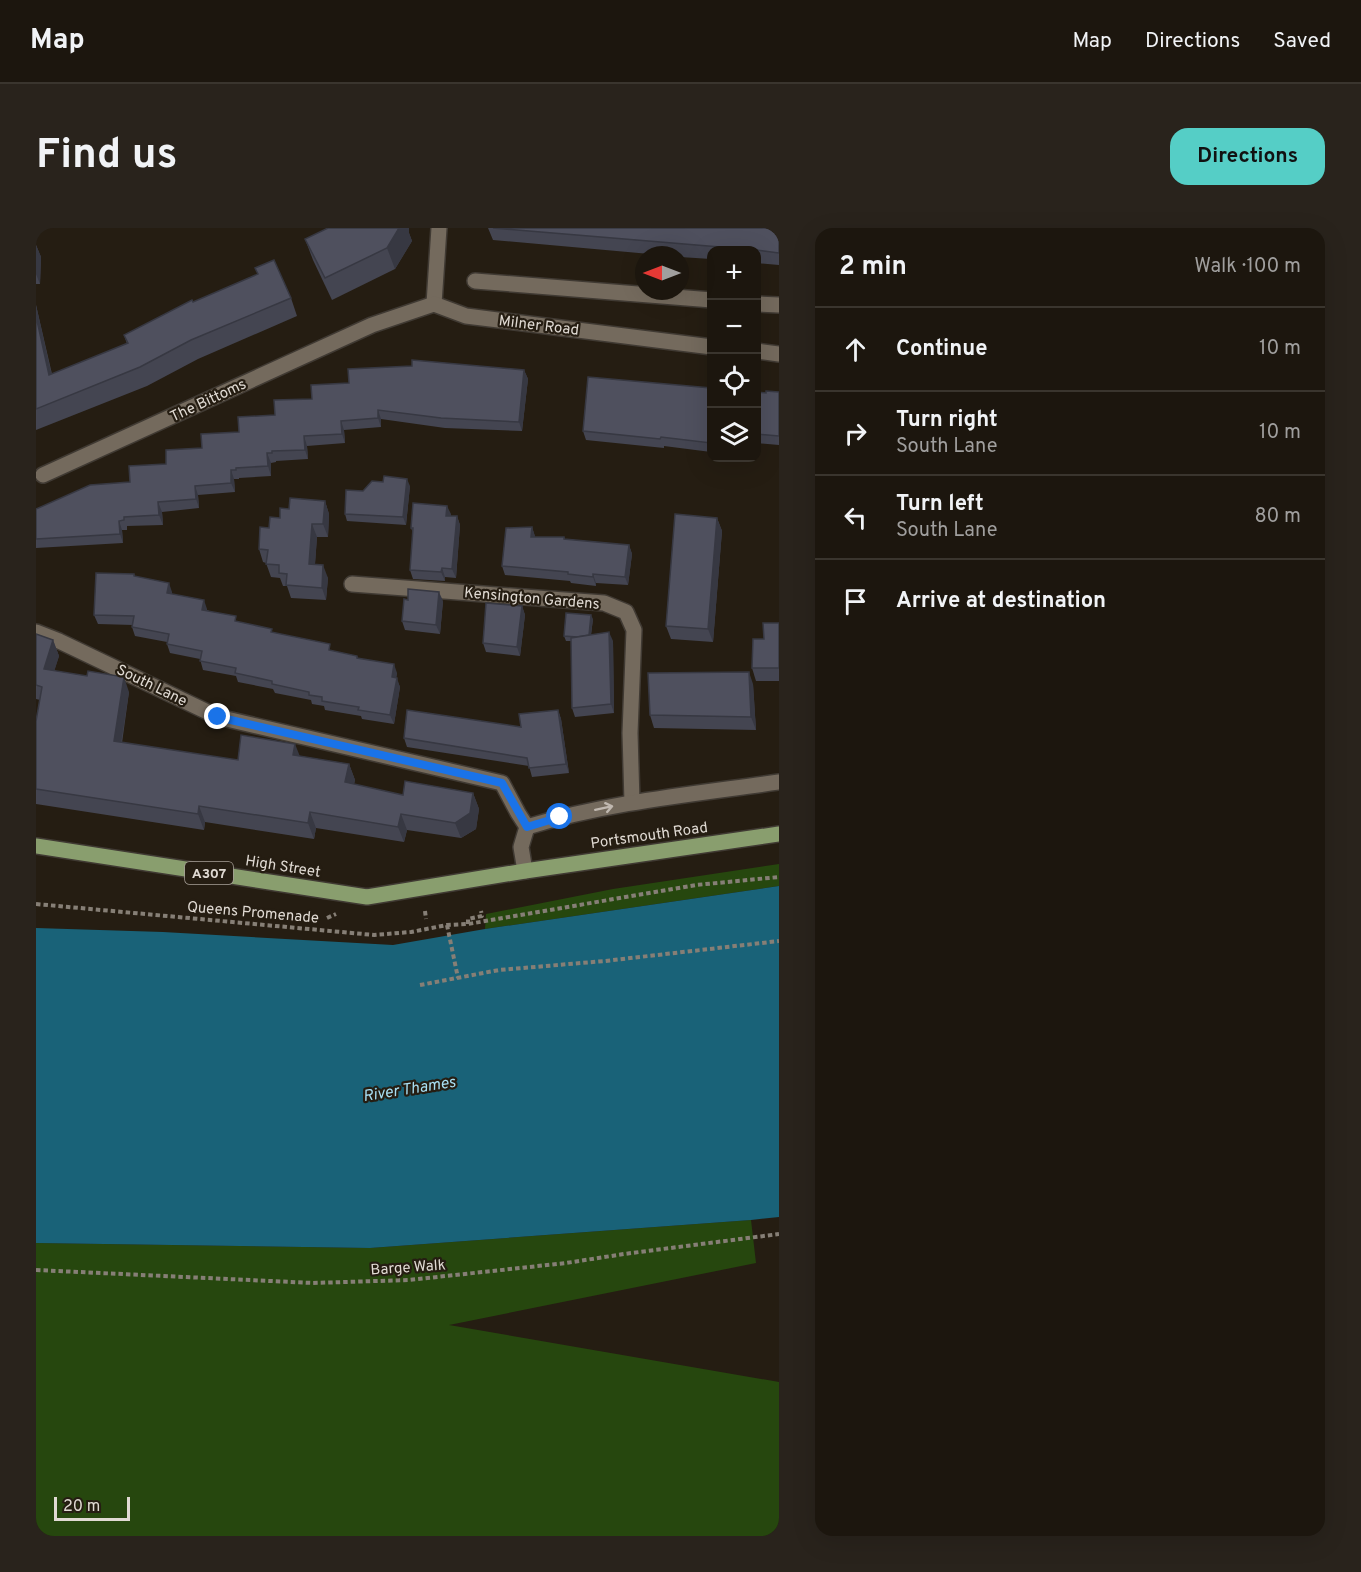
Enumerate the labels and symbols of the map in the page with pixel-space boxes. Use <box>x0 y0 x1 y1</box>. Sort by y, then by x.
north arrow <box>635 246 689 300</box>
street label: Milner Road <box>498 312 580 341</box>
street label: The Bittoms <box>168 375 250 427</box>
street label: Kensington Gardens <box>463 584 600 615</box>
street label: South Lane <box>113 661 190 712</box>
route end <box>204 703 230 729</box>
one-way arrow <box>594 802 613 813</box>
route start <box>546 803 572 829</box>
street label: Portsmouth Road <box>589 819 709 854</box>
street label: High Street <box>244 852 322 883</box>
road number: A307 <box>185 862 233 884</box>
street label: Queens Promenade <box>186 898 320 929</box>
water label: River Thames <box>361 1073 458 1107</box>
street label: Barge Walk <box>370 1256 446 1281</box>
scale bar <box>54 1494 130 1522</box>

